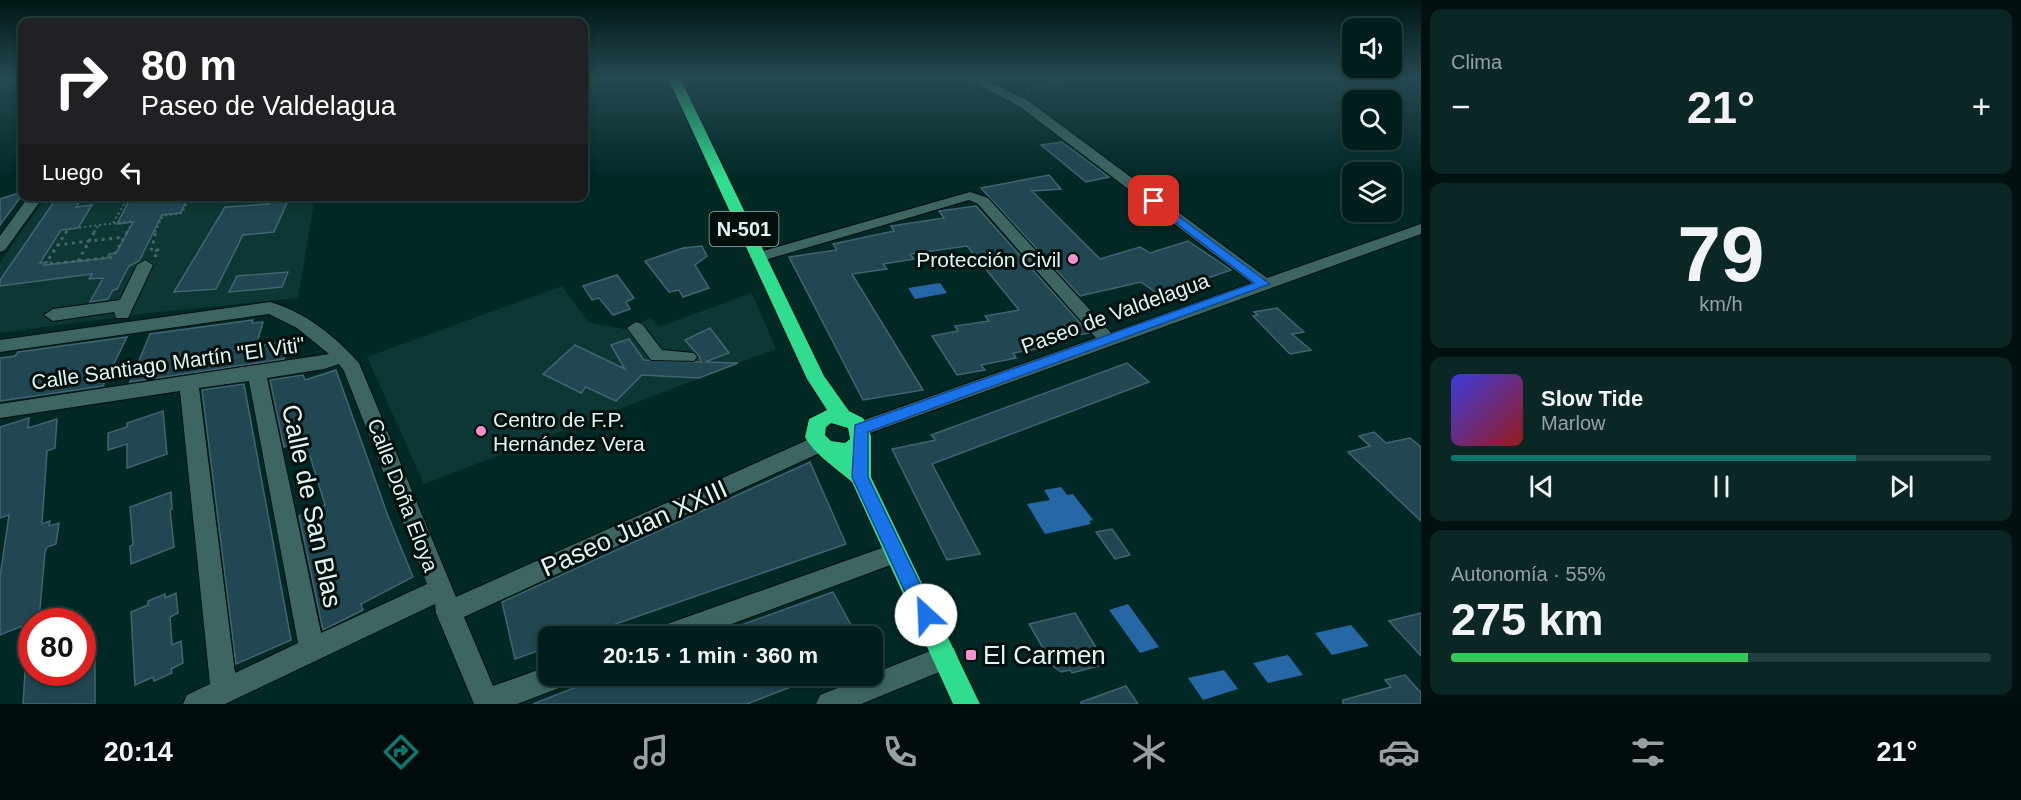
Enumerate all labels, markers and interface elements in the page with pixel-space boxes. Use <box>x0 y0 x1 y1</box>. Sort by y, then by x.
map controls <box>1342 18 1402 222</box>
button: sound <box>1342 18 1402 78</box>
icon: right <box>42 42 120 120</box>
text: 80 m <box>141 42 237 89</box>
text: Clima <box>1451 51 1502 73</box>
text: 21° <box>1687 82 1755 133</box>
text: − <box>1451 88 1470 125</box>
text: + <box>1972 88 1991 125</box>
button: search <box>1342 90 1402 150</box>
text: Paseo de Valdelagua <box>141 91 396 121</box>
icon: left <box>115 156 148 189</box>
text: Luego <box>42 160 103 185</box>
button: layers <box>1342 162 1402 222</box>
pin <box>1128 175 1179 226</box>
icon: arrive <box>1137 184 1170 217</box>
text: 79 <box>1678 210 1764 298</box>
road number: N-501 <box>710 212 778 246</box>
place label: Protección Civil <box>916 248 1061 271</box>
marker: Protección Civil <box>1066 252 1080 266</box>
street label: Paseo de Valdelagua <box>1018 268 1212 358</box>
text: km/h <box>1699 293 1743 315</box>
street label: Calle Santiago Martín "El Viti" <box>30 332 306 394</box>
text: Slow Tide <box>1541 386 1643 411</box>
street label: Calle de San Blas <box>276 402 348 610</box>
place label: Centro de F.P. Hernández Vera <box>493 408 645 455</box>
text: Marlow <box>1541 412 1605 434</box>
street label: Calle Doña Eloya <box>363 415 443 575</box>
marker: Centro de F.P. Hernández Vera <box>474 424 488 438</box>
icon: previous <box>1525 470 1558 503</box>
icon: pause <box>1705 470 1738 503</box>
icon: next <box>1885 470 1918 503</box>
street label: Paseo Juan XXIII <box>536 473 732 583</box>
text: Autonomía · 55% <box>1451 563 1606 585</box>
position arrow <box>894 583 958 647</box>
text: 275 km <box>1451 594 1604 645</box>
speed limit sign: 80 <box>18 608 96 686</box>
place label: El Carmen <box>983 640 1106 670</box>
text: 20:15 · 1 min · 360 m <box>603 643 818 668</box>
marker: El Carmen <box>964 648 978 662</box>
icon: directions <box>380 731 422 773</box>
icon: music <box>630 731 672 773</box>
icon: phone <box>879 731 921 773</box>
icon: climate <box>1128 731 1170 773</box>
icon: car <box>1378 731 1420 773</box>
icon: filters <box>1627 731 1669 773</box>
text: 20:14 <box>104 737 173 767</box>
text: 21° <box>1876 737 1917 767</box>

